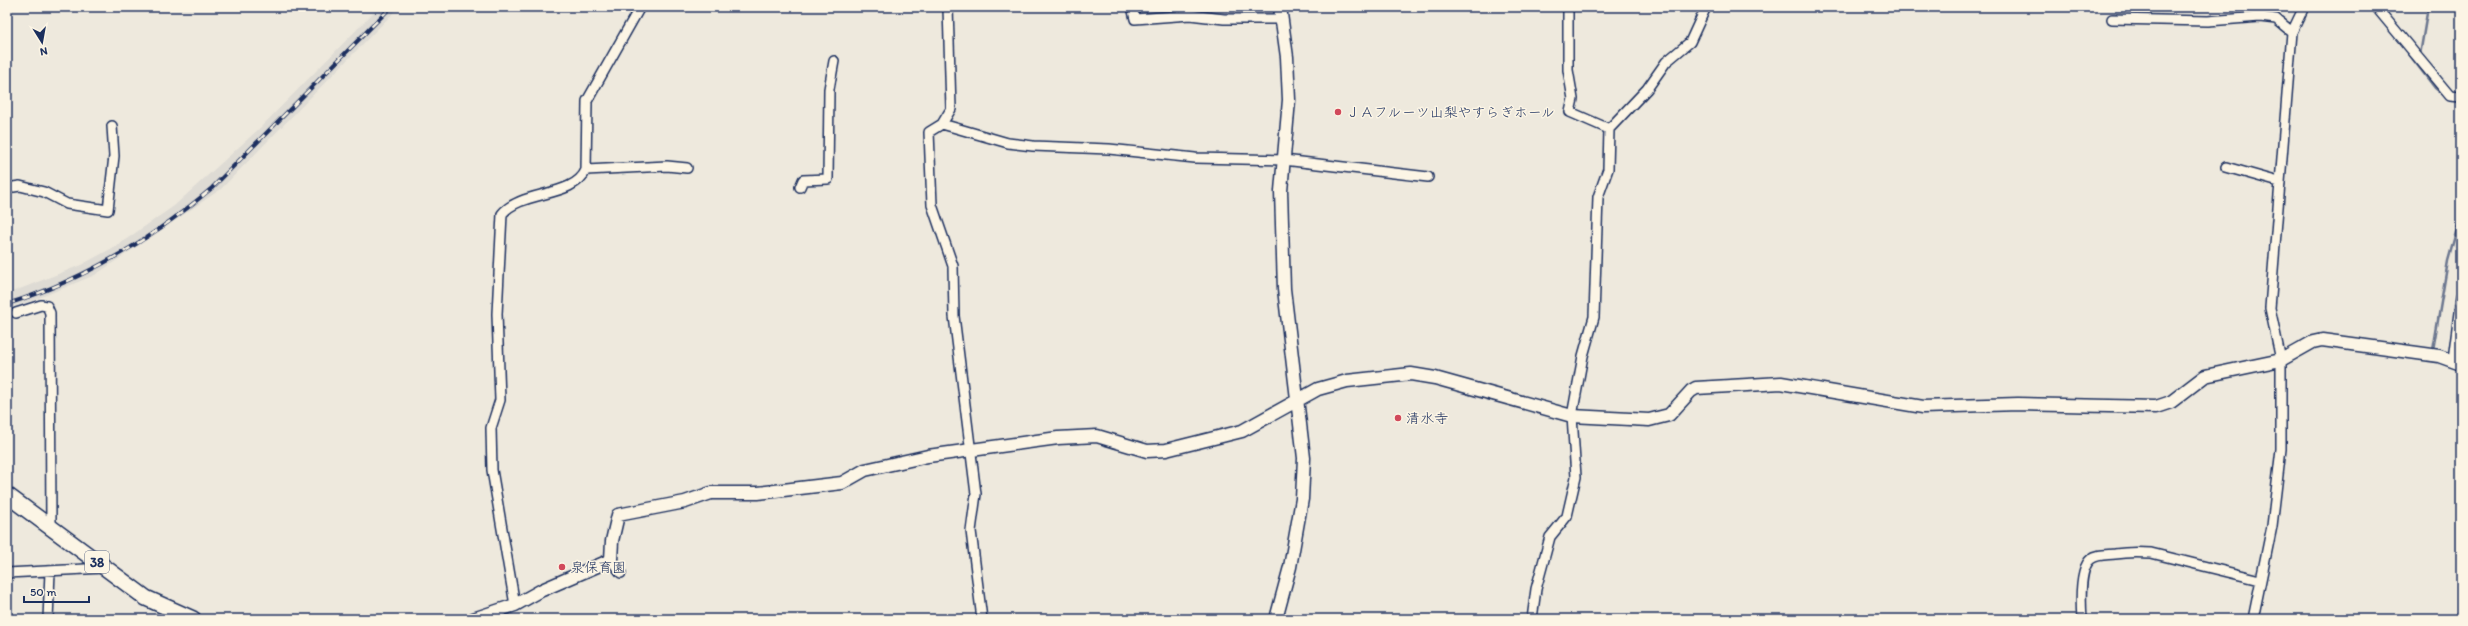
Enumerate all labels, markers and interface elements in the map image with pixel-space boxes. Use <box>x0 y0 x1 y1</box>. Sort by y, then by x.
north arrow <box>22 22 62 62</box>
text: N <box>39 44 49 58</box>
place label: ＪＡフルーツ山梨やすらぎホール <box>1346 104 1555 121</box>
marker: ＪＡフルーツ山梨やすらぎホール <box>1333 107 1343 117</box>
place label: 清水寺 <box>1406 410 1448 427</box>
marker: 清水寺 <box>1393 413 1403 423</box>
road number: 38 <box>85 551 109 573</box>
place label: 泉保育園 <box>570 559 626 576</box>
marker: 泉保育園 <box>557 562 567 572</box>
scale bar <box>24 578 89 604</box>
text: 50 m <box>30 585 56 599</box>

